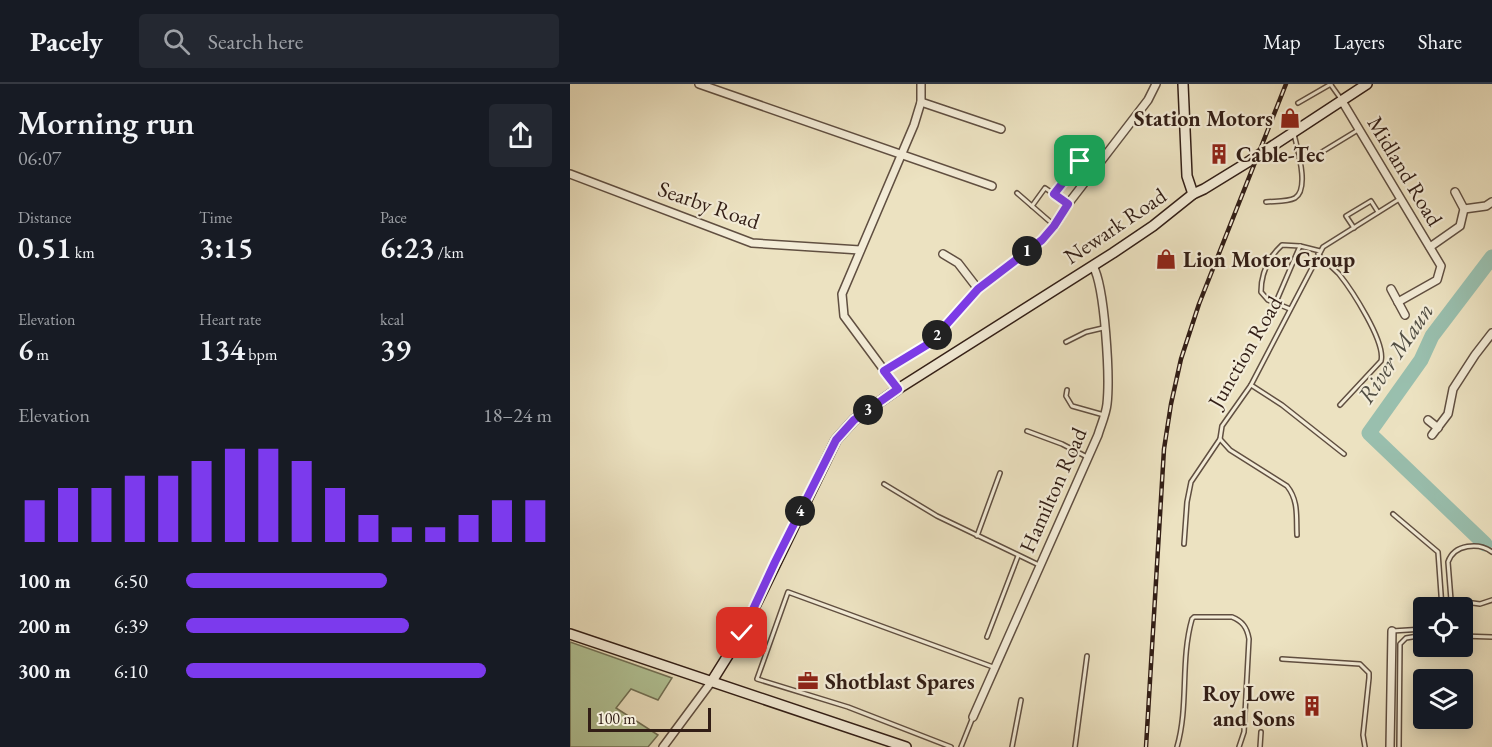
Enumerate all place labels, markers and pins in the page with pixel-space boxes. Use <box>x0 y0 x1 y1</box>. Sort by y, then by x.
place label: Station Motors <box>1134 104 1273 133</box>
shop icon: Station Motors <box>1278 106 1302 130</box>
pin <box>1054 135 1105 186</box>
place label: Cable-Tec <box>1236 140 1325 169</box>
building icon: Cable-Tec <box>1207 142 1231 166</box>
pin: 1 <box>1012 236 1042 266</box>
place label: Lion Motor Group <box>1183 245 1355 274</box>
shop icon: Lion Motor Group <box>1154 247 1178 271</box>
pin: 2 <box>922 320 952 350</box>
pin: 3 <box>853 395 883 425</box>
pin: 4 <box>785 496 815 526</box>
pin <box>716 607 767 658</box>
place label: Shotblast Spares <box>825 667 975 696</box>
office icon: Shotblast Spares <box>796 669 820 693</box>
place label: Roy Lowe and Sons <box>1202 679 1295 733</box>
building icon: Roy Lowe and Sons <box>1300 694 1324 718</box>

